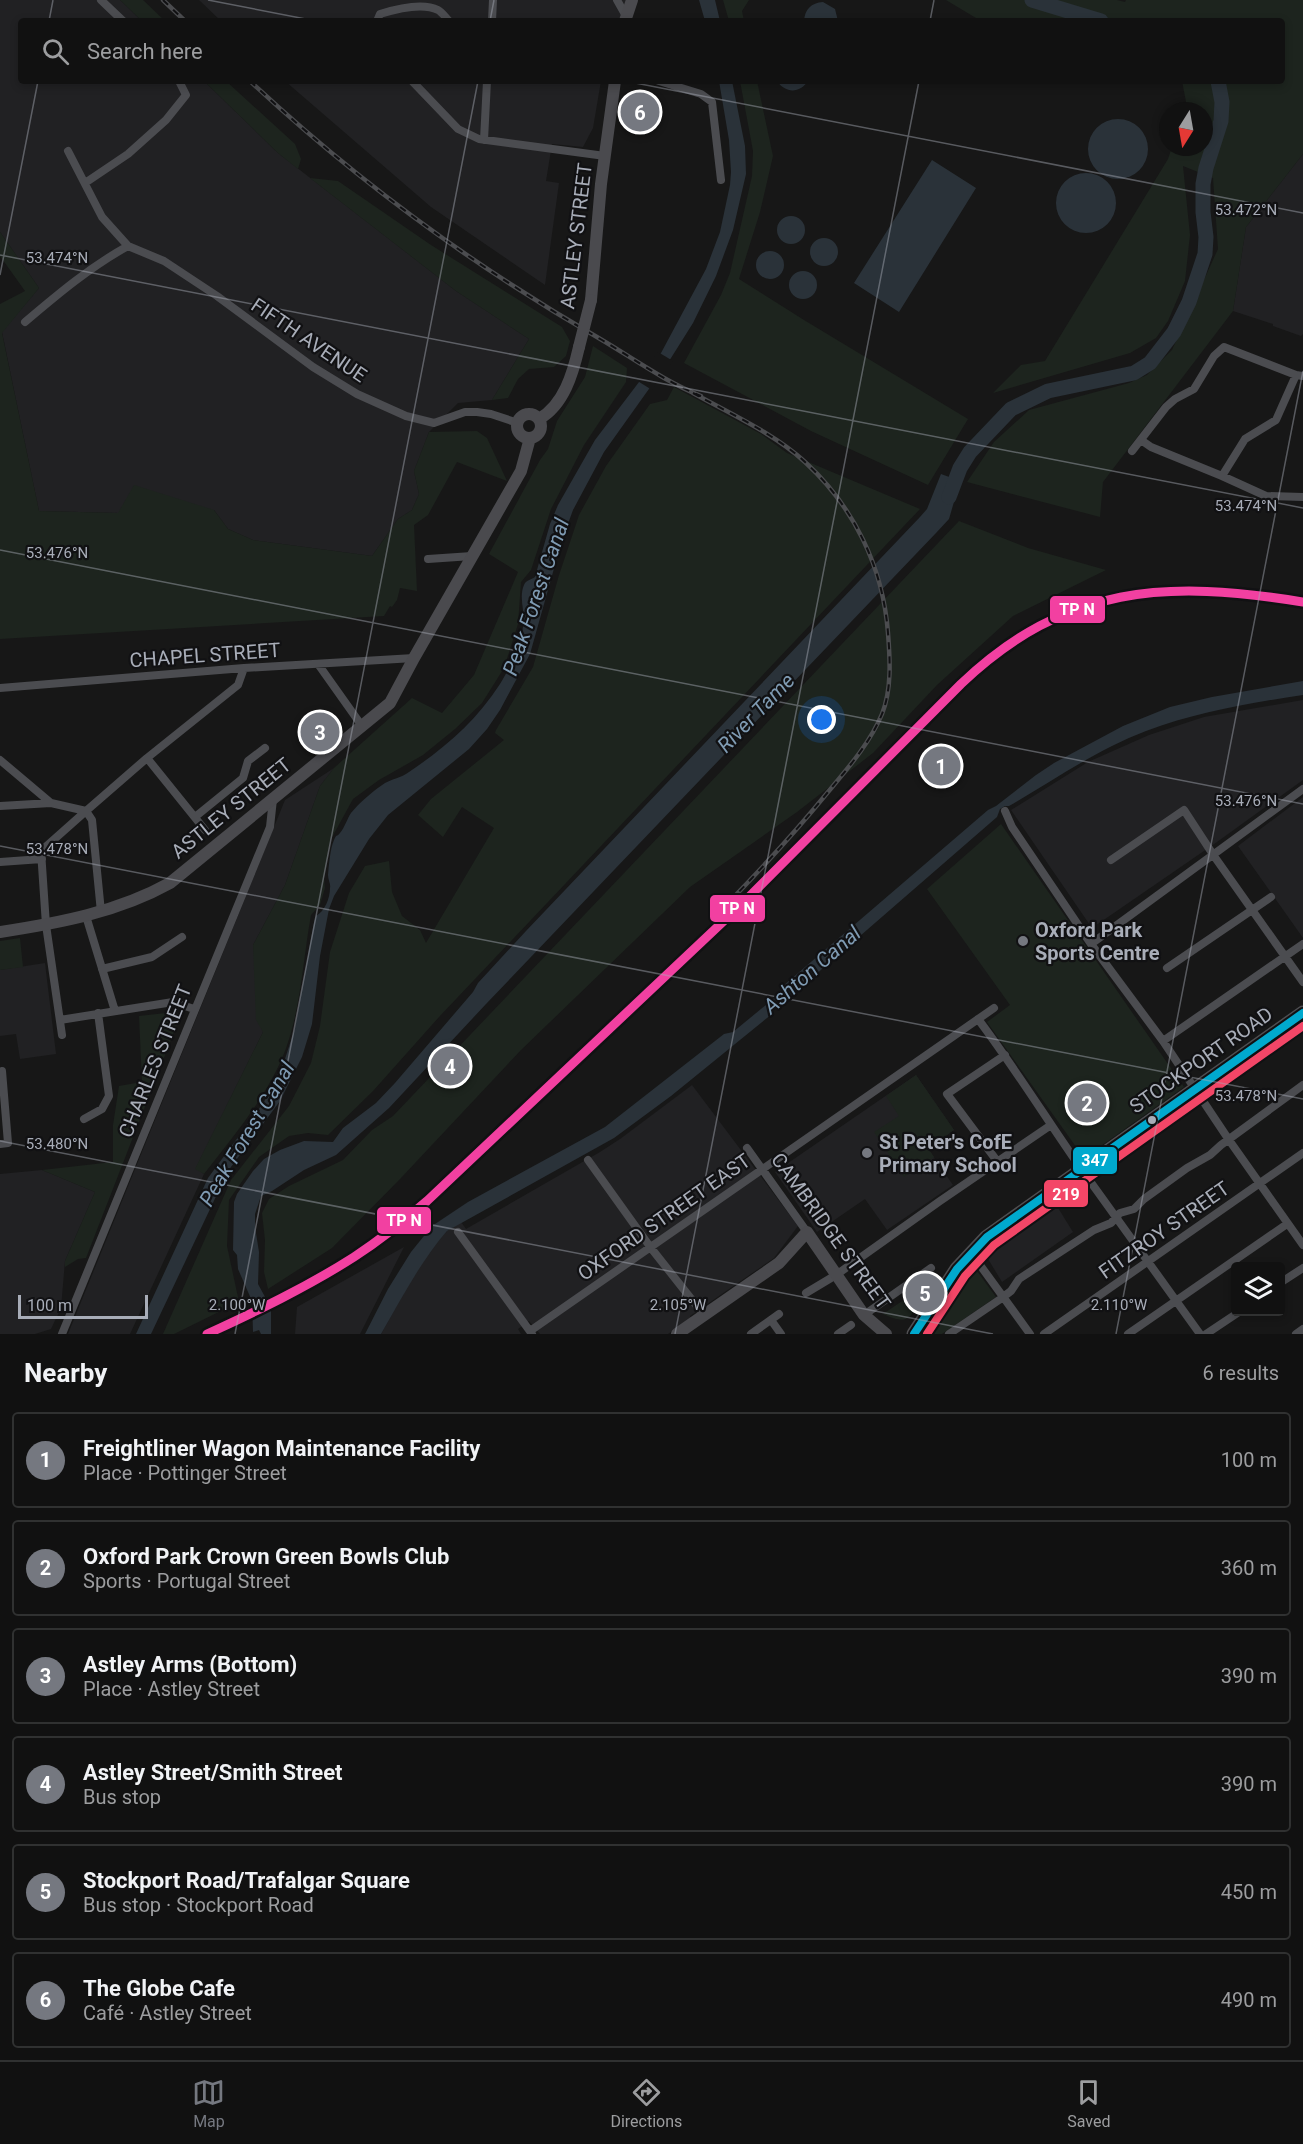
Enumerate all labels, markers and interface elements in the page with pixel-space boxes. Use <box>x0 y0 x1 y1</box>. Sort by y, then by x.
search box <box>18 18 1285 84</box>
icon: search <box>39 35 72 68</box>
text: Search here <box>87 39 203 64</box>
pin: 6 <box>620 90 660 134</box>
north arrow <box>1159 102 1213 156</box>
street label: ASTLEY STREET <box>555 162 597 310</box>
text: 53.472°N <box>1215 201 1277 219</box>
text: 53.474°N <box>26 249 88 267</box>
street label: FIFTH AVENUE <box>247 293 371 387</box>
text: 53.474°N <box>1215 497 1277 515</box>
water label: Peak Forest Canal <box>498 514 574 679</box>
text: 53.476°N <box>26 544 88 562</box>
line badge: TP N <box>1049 595 1106 624</box>
text: TP N <box>1059 600 1095 619</box>
street label: CHAPEL STREET <box>129 638 281 672</box>
water label: River Tame <box>712 668 800 757</box>
your location <box>807 705 836 734</box>
pin: 3 <box>300 710 340 754</box>
pin: 1 <box>922 744 960 789</box>
street label: ASTLEY STREET <box>166 752 296 864</box>
text: 53.476°N <box>1215 792 1277 810</box>
text: 53.478°N <box>26 840 88 858</box>
line badge: TP N <box>709 894 766 923</box>
text: TP N <box>719 899 755 918</box>
place label: Oxford Park Sports Centre <box>1035 918 1160 965</box>
water label: Ashton Canal <box>758 921 866 1019</box>
marker: Oxford Park Sports Centre <box>1016 934 1030 948</box>
street label: CHARLES STREET <box>113 981 197 1141</box>
street label: STOCKPORT ROAD <box>1125 1002 1277 1118</box>
pin: 4 <box>430 1044 470 1088</box>
water label: Peak Forest Canal <box>194 1057 300 1211</box>
pin: 2 <box>1068 1080 1106 1126</box>
text: 53.478°N <box>1215 1087 1277 1105</box>
unlabelled marker <box>1146 1114 1158 1126</box>
place label: St Peter's CofE Primary School <box>879 1130 1017 1177</box>
text: 53.480°N <box>26 1135 88 1153</box>
marker: St Peter's CofE Primary School <box>860 1146 874 1160</box>
line badge: 347 <box>1072 1146 1118 1175</box>
street label: OXFORD STREET EAST <box>573 1148 755 1286</box>
street label: CAMBRIDGE STREET <box>766 1148 896 1314</box>
text: 347 <box>1081 1151 1109 1170</box>
street label: FITZROY STREET <box>1094 1176 1234 1284</box>
line badge: 219 <box>1043 1179 1089 1208</box>
text: 219 <box>1052 1185 1080 1204</box>
line badge: TP N <box>376 1206 432 1235</box>
text: TP N <box>386 1211 422 1230</box>
map controls <box>1231 1262 1285 1316</box>
button: layers <box>1231 1262 1285 1316</box>
pin: 5 <box>906 1270 944 1316</box>
scale bar <box>18 1292 148 1320</box>
text: 100 m <box>27 1296 72 1315</box>
text: 2.100°W <box>209 1296 265 1314</box>
text: 2.105°W <box>650 1296 706 1314</box>
text: 2.110°W <box>1091 1296 1147 1314</box>
text: Nearby <box>24 1358 107 1388</box>
text: 6 results <box>1203 1361 1279 1385</box>
text: Freightliner Wagon Maintenance Facility <box>83 1436 480 1461</box>
text: 1 <box>40 1448 51 1472</box>
text: 100 m <box>1221 1448 1277 1472</box>
text: Place · Pottinger Street <box>83 1461 287 1485</box>
text: Oxford Park Crown Green Bowls Club <box>83 1544 450 1569</box>
text: 2 <box>40 1556 51 1580</box>
text: 360 m <box>1221 1556 1277 1580</box>
text: Sports · Portugal Street <box>83 1569 290 1593</box>
text: Astley Arms (Bottom) <box>83 1652 297 1677</box>
text: 3 <box>40 1664 51 1688</box>
text: 390 m <box>1221 1664 1277 1688</box>
text: Place · Astley Street <box>83 1677 260 1701</box>
text: Astley Street/Smith Street <box>83 1760 343 1785</box>
text: 4 <box>40 1772 51 1796</box>
text: 390 m <box>1221 1772 1277 1796</box>
text: Bus stop <box>83 1785 161 1809</box>
text: Stockport Road/Trafalgar Square <box>83 1868 410 1893</box>
text: 5 <box>40 1880 51 1904</box>
text: 450 m <box>1221 1880 1277 1904</box>
text: Bus stop · Stockport Road <box>83 1893 314 1917</box>
text: The Globe Cafe <box>83 1976 235 2001</box>
text: 6 <box>40 1988 51 2012</box>
text: 490 m <box>1221 1988 1277 2012</box>
text: Café · Astley Street <box>83 2001 252 2025</box>
tab: Map <box>192 2076 225 2131</box>
tab: Directions <box>610 2076 682 2131</box>
tab: Saved <box>1067 2076 1111 2131</box>

